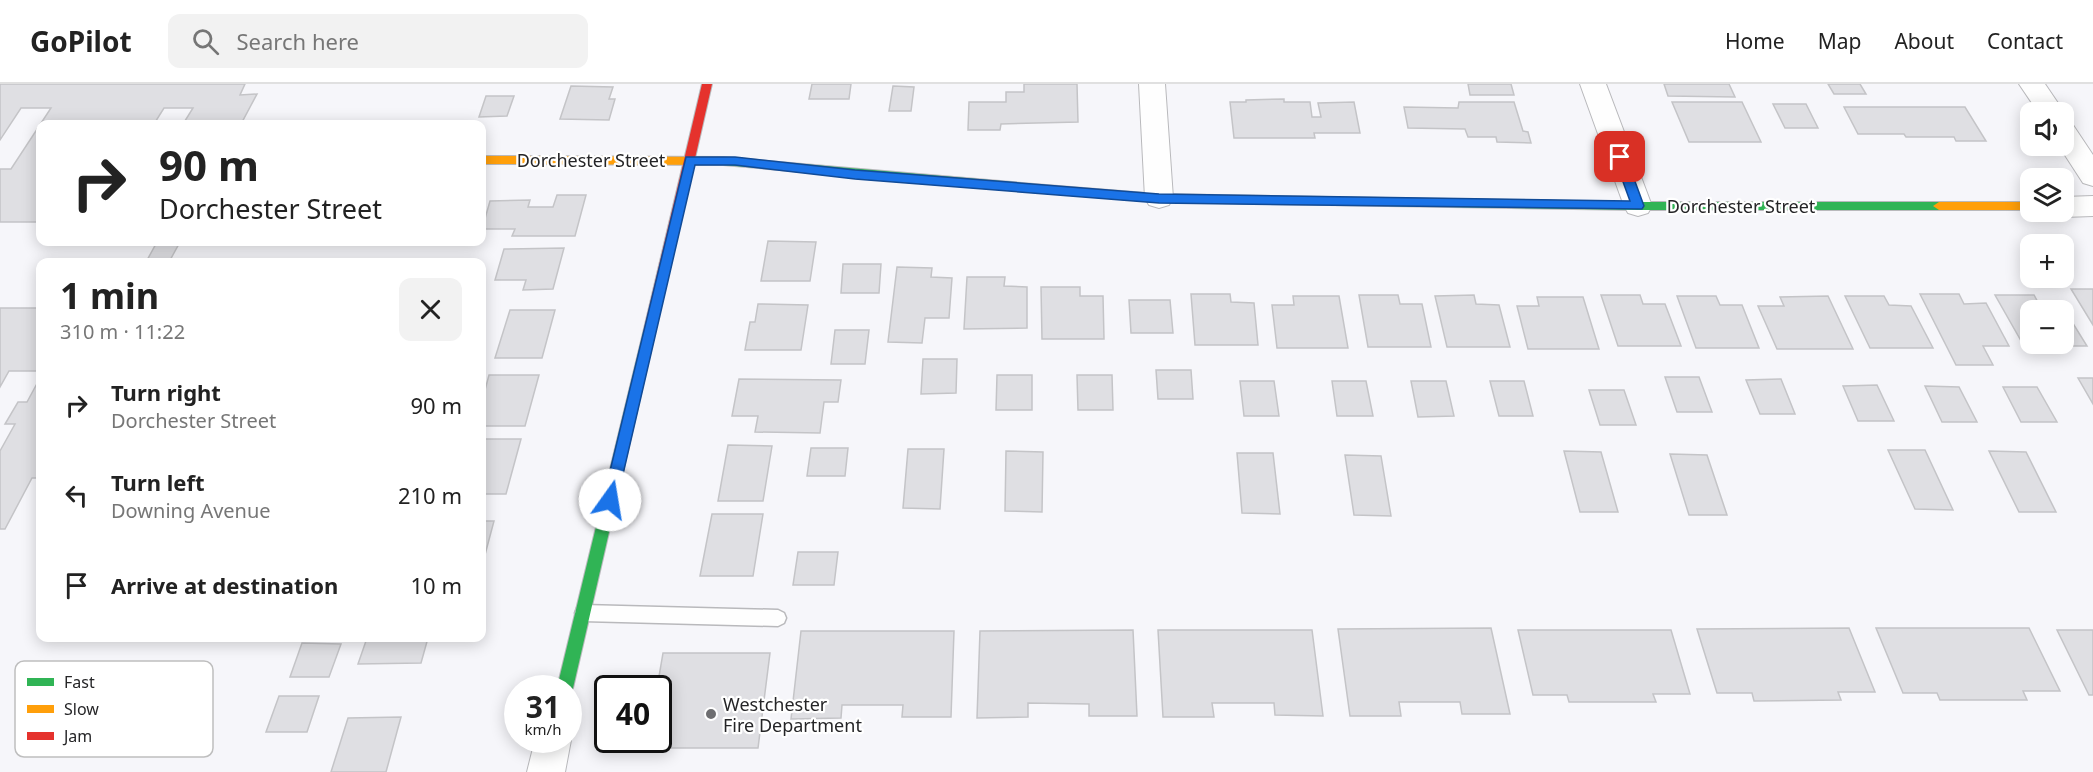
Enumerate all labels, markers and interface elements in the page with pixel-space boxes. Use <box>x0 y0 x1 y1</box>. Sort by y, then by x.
search box <box>168 14 588 68</box>
text: GoPilot <box>30 22 132 60</box>
icon: search <box>189 25 222 58</box>
text: Search here <box>237 26 359 56</box>
text: Home <box>1725 27 1785 55</box>
text: Map <box>1818 27 1861 55</box>
text: About <box>1894 27 1954 55</box>
text: Contact <box>1987 27 2063 55</box>
map controls <box>2020 102 2074 354</box>
button: sound <box>2020 102 2074 156</box>
pin <box>1594 131 1645 182</box>
text: 90 m <box>159 136 259 193</box>
icon: arrive <box>1603 140 1636 173</box>
icon: right <box>60 144 138 222</box>
street label: Dorchester Street <box>517 148 666 172</box>
button: layers <box>2020 168 2074 222</box>
text: Dorchester Street <box>159 190 382 227</box>
street label: Dorchester Street <box>1667 194 1816 218</box>
button: + <box>2020 234 2074 288</box>
text: 1 min <box>60 271 159 320</box>
button: close <box>399 278 462 341</box>
button: − <box>2020 300 2074 354</box>
text: 310 m · 11:22 <box>60 318 185 345</box>
text: Turn right <box>111 377 221 407</box>
icon: right <box>60 389 93 422</box>
text: 90 m <box>411 390 462 420</box>
text: Dorchester Street <box>111 407 276 434</box>
text: Turn left <box>111 467 205 497</box>
position arrow <box>578 468 642 532</box>
icon: left <box>60 479 93 512</box>
text: 210 m <box>398 480 462 510</box>
text: Downing Avenue <box>111 497 271 524</box>
icon: arrive <box>60 569 93 602</box>
text: Arrive at destination <box>111 570 338 600</box>
text: 10 m <box>411 570 462 600</box>
legend <box>15 661 213 757</box>
text: Fast <box>64 671 95 693</box>
speed limit sign: 40 <box>594 675 672 753</box>
text: 31 <box>526 686 560 727</box>
place label: Westchester Fire Department <box>723 692 862 737</box>
text: Slow <box>64 698 99 720</box>
marker: Westchester Fire Department <box>704 707 718 721</box>
text: km/h <box>525 719 561 739</box>
text: Jam <box>62 725 92 747</box>

